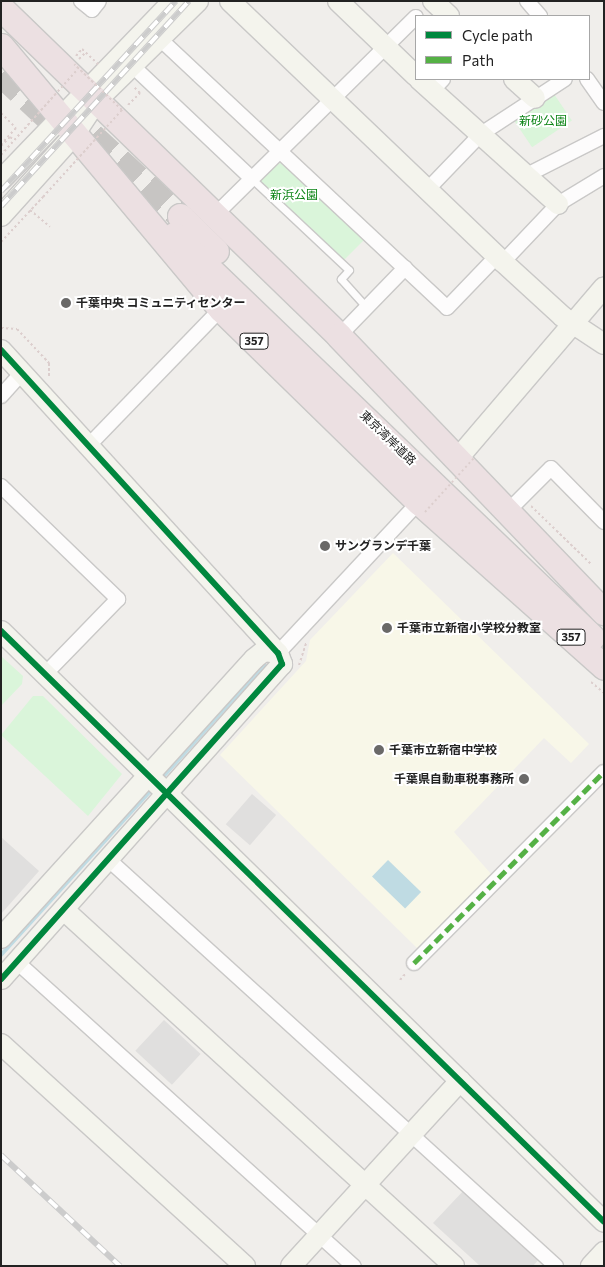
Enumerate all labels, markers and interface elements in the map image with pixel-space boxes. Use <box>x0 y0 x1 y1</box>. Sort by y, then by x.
legend <box>415 15 590 80</box>
text: Cycle path <box>462 26 533 44</box>
text: Path <box>462 51 494 69</box>
park label: 新砂公園 <box>519 114 567 128</box>
park label: 新浜公園 <box>270 188 318 202</box>
place label: 千葉中央 コミュニティセンター <box>76 296 246 310</box>
marker: 千葉中央 コミュニティセンター <box>60 297 72 309</box>
road number: 357 <box>239 332 269 350</box>
street label: 東京湾岸道路 <box>357 408 419 468</box>
place label: サングランデ千葉 <box>335 539 431 553</box>
marker: サングランデ千葉 <box>319 540 331 552</box>
place label: 千葉市立新宿小学校分教室 <box>397 621 541 635</box>
marker: 千葉市立新宿小学校分教室 <box>381 622 393 634</box>
road number: 357 <box>556 628 586 646</box>
place label: 千葉市立新宿中学校 <box>389 743 497 757</box>
marker: 千葉市立新宿中学校 <box>373 744 385 756</box>
place label: 千葉県自動車税事務所 <box>394 772 514 786</box>
marker: 千葉県自動車税事務所 <box>518 773 530 785</box>

